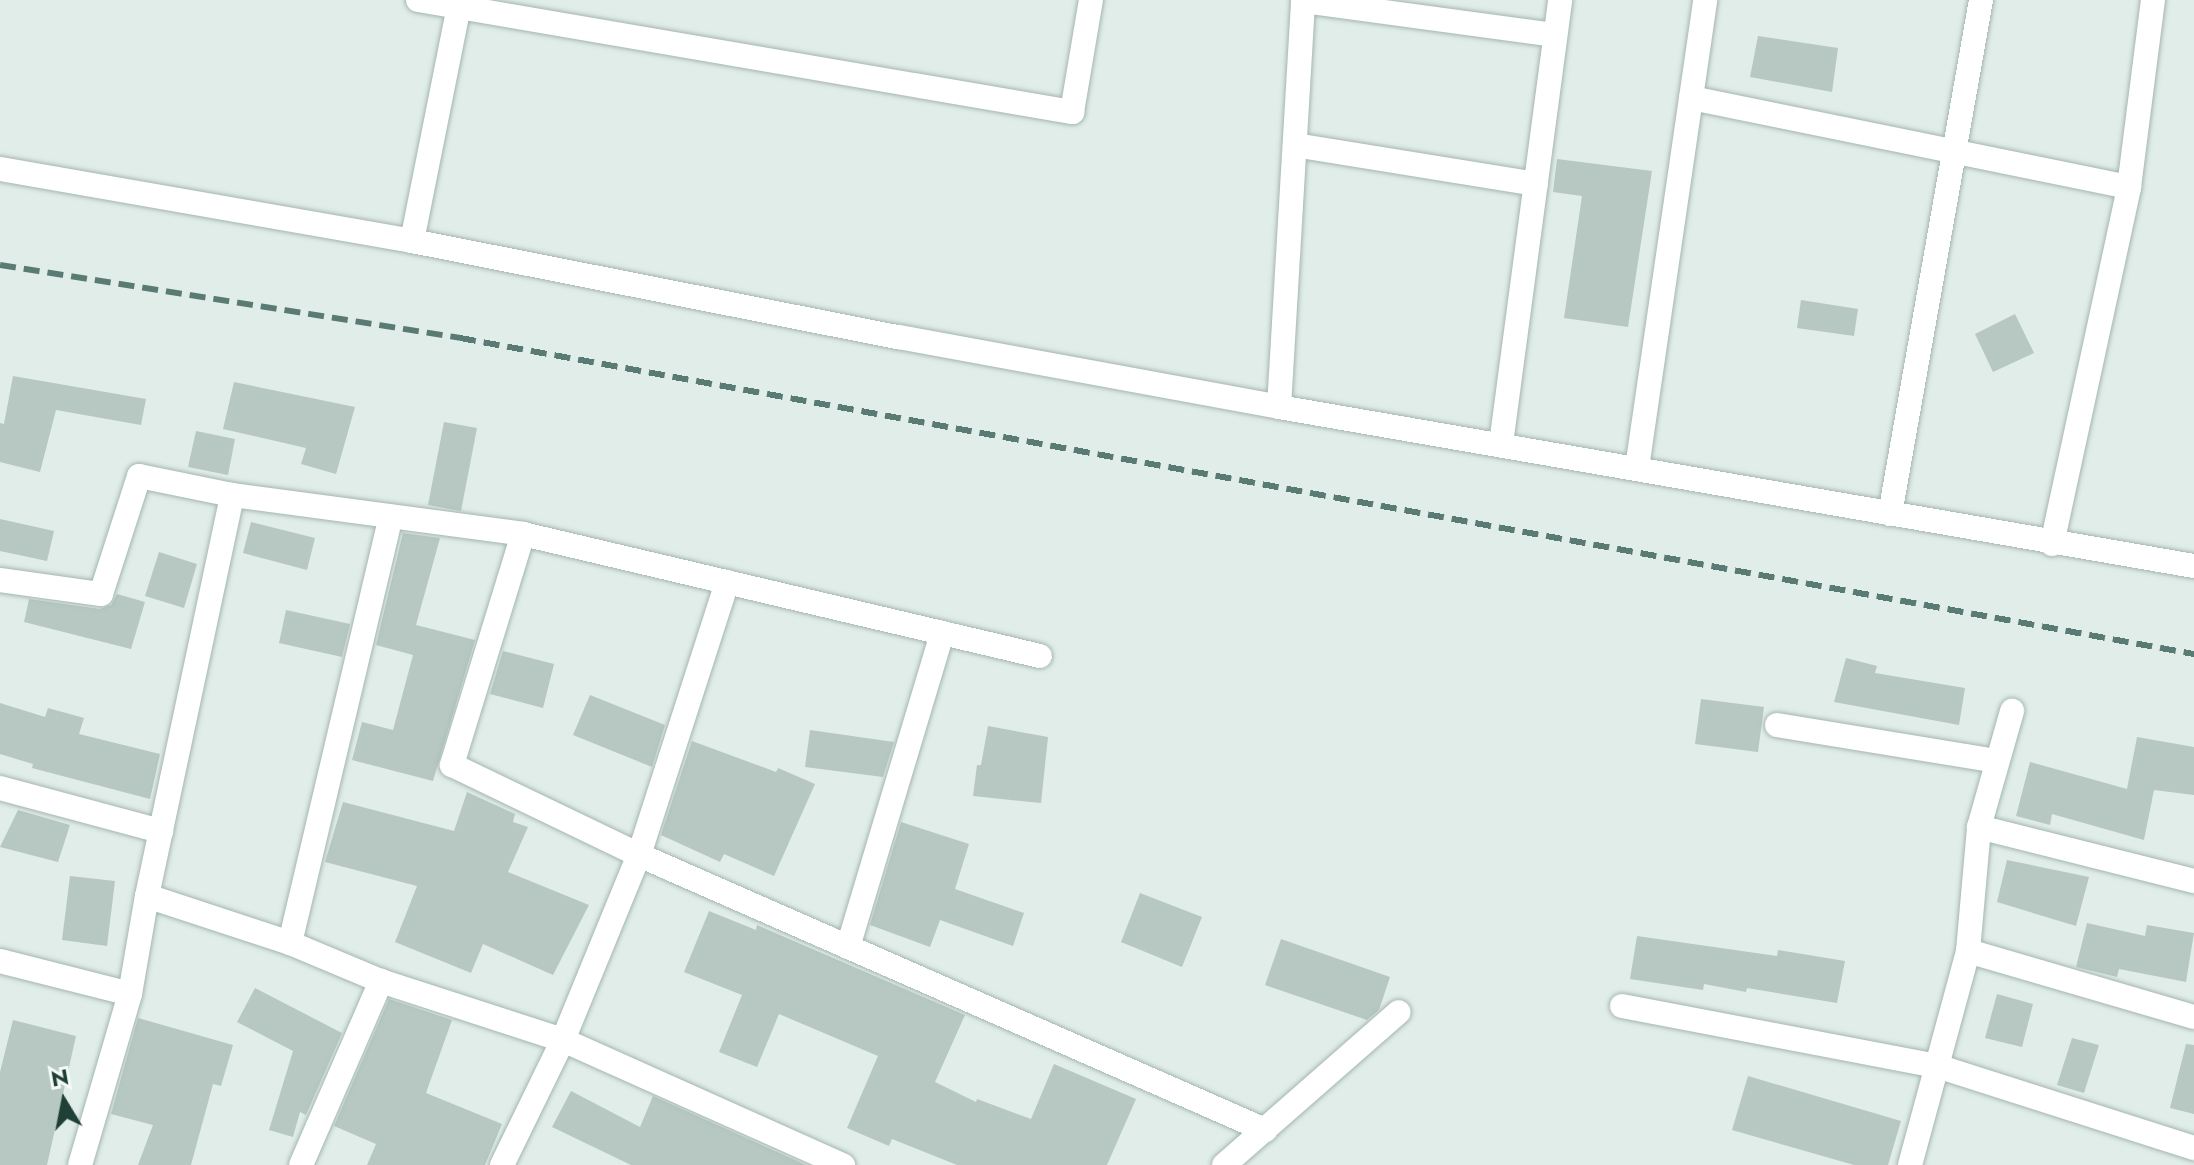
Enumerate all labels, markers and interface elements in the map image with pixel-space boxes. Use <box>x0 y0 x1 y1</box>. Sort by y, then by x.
text: N <box>48 1060 71 1095</box>
north arrow <box>24 1061 104 1141</box>

